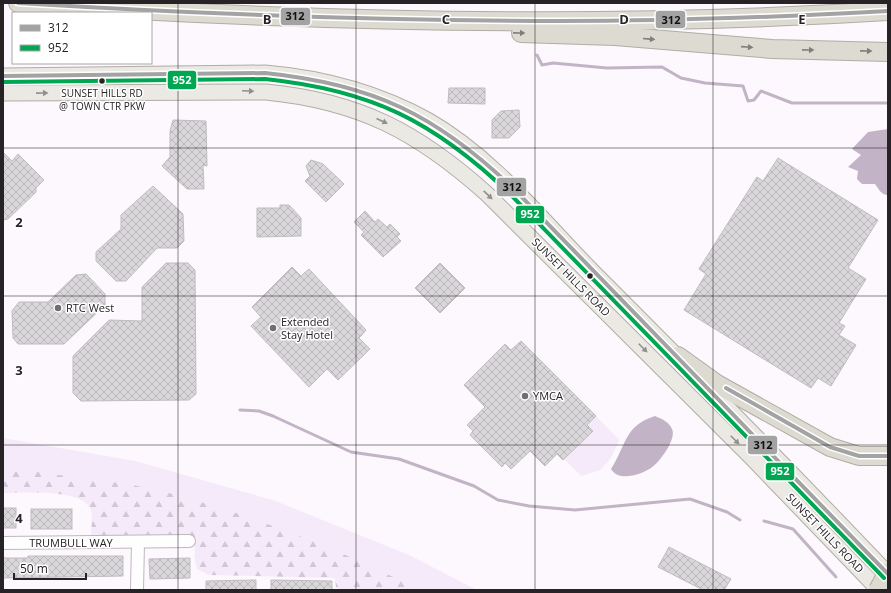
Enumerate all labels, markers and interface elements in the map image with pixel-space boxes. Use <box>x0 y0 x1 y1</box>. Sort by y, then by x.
line badge: 312 <box>280 7 311 26</box>
text: 312 <box>286 8 304 23</box>
text: B <box>263 10 272 28</box>
text: C <box>442 10 450 28</box>
text: D <box>619 10 629 28</box>
line badge: 312 <box>655 10 686 29</box>
text: E <box>798 10 806 28</box>
legend <box>12 12 152 64</box>
text: 312 <box>662 12 680 27</box>
text: 312 <box>48 19 69 36</box>
one-way arrow <box>513 30 526 36</box>
one-way arrow <box>643 35 655 42</box>
text: 952 <box>48 39 69 56</box>
one-way arrow <box>741 44 753 51</box>
one-way arrow <box>802 47 815 53</box>
one-way arrow <box>860 48 873 54</box>
line badge: 952 <box>167 70 197 90</box>
text: 952 <box>173 72 191 87</box>
marker: SUNSET HILLS RD @ TOWN CTR PKW <box>97 76 107 86</box>
place label: SUNSET HILLS RD @ TOWN CTR PKW <box>59 86 146 113</box>
one-way arrow <box>242 88 255 94</box>
one-way arrow <box>36 90 49 96</box>
one-way arrow <box>376 118 388 124</box>
line badge: 312 <box>496 177 527 197</box>
text: 312 <box>503 179 521 194</box>
one-way arrow <box>483 190 493 200</box>
line badge: 952 <box>515 205 545 224</box>
text: 952 <box>521 206 539 221</box>
text: 2 <box>15 213 23 231</box>
street label: SUNSET HILLS ROAD <box>529 234 614 319</box>
unlabelled marker <box>585 271 595 281</box>
place label: RTC West <box>66 300 114 315</box>
marker: RTC West <box>53 303 63 313</box>
place label: Extended Stay Hotel <box>281 314 333 342</box>
marker: Extended Stay Hotel <box>268 323 278 333</box>
one-way arrow <box>638 343 648 353</box>
text: 3 <box>15 361 23 379</box>
place label: YMCA <box>533 388 563 403</box>
marker: YMCA <box>520 391 530 401</box>
one-way arrow <box>730 435 740 445</box>
line badge: 312 <box>747 435 778 455</box>
text: 312 <box>754 437 772 452</box>
line badge: 952 <box>765 462 795 481</box>
text: 952 <box>771 463 789 478</box>
street label: SUNSET HILLS ROAD <box>783 490 867 576</box>
text: 4 <box>15 509 23 527</box>
street label: TRUMBULL WAY <box>29 535 114 550</box>
scale bar <box>14 555 86 581</box>
text: 50 m <box>20 560 48 577</box>

